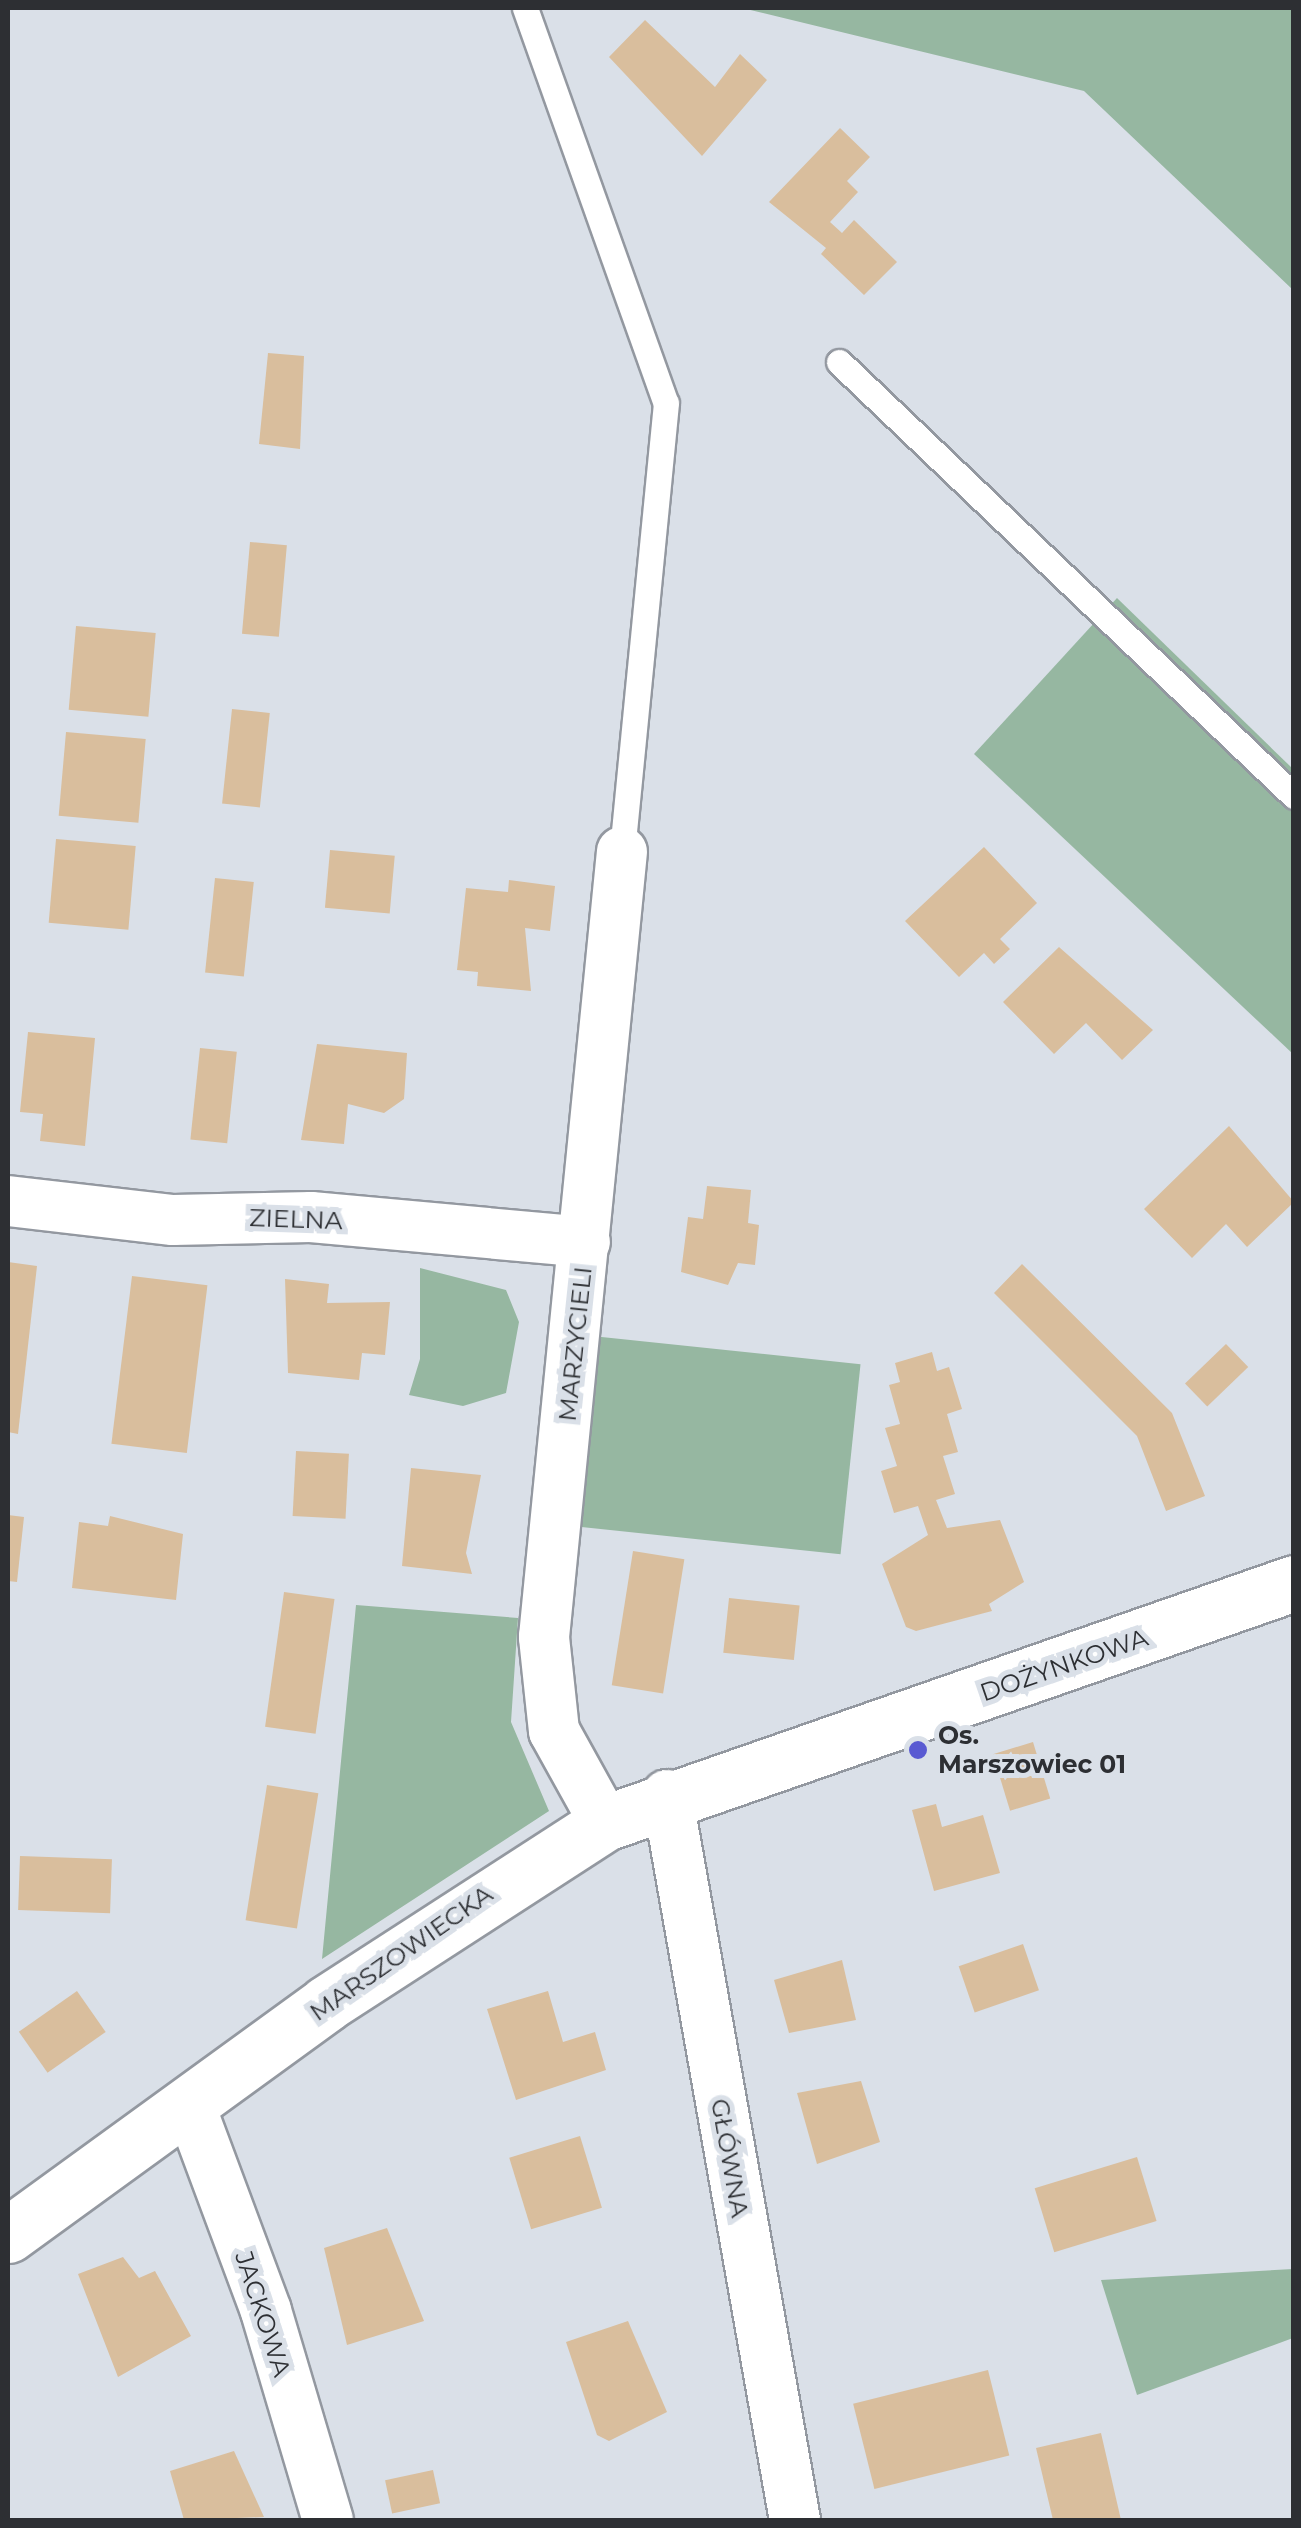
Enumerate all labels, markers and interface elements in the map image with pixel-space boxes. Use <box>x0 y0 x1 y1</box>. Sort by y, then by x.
street label: ZIELNA <box>249 1202 343 1236</box>
street label: MARZYCIELI <box>552 1265 598 1423</box>
street label: DOŻYNKOWA <box>976 1622 1152 1708</box>
place label: Os. Marszowiec 01 <box>938 1721 1126 1780</box>
marker: Os. Marszowiec 01 <box>907 1739 929 1761</box>
street label: MARSZOWIECKA <box>304 1879 498 2027</box>
street label: GŁÓWNA <box>705 2096 755 2220</box>
street label: JACKOWA <box>229 2248 297 2380</box>

